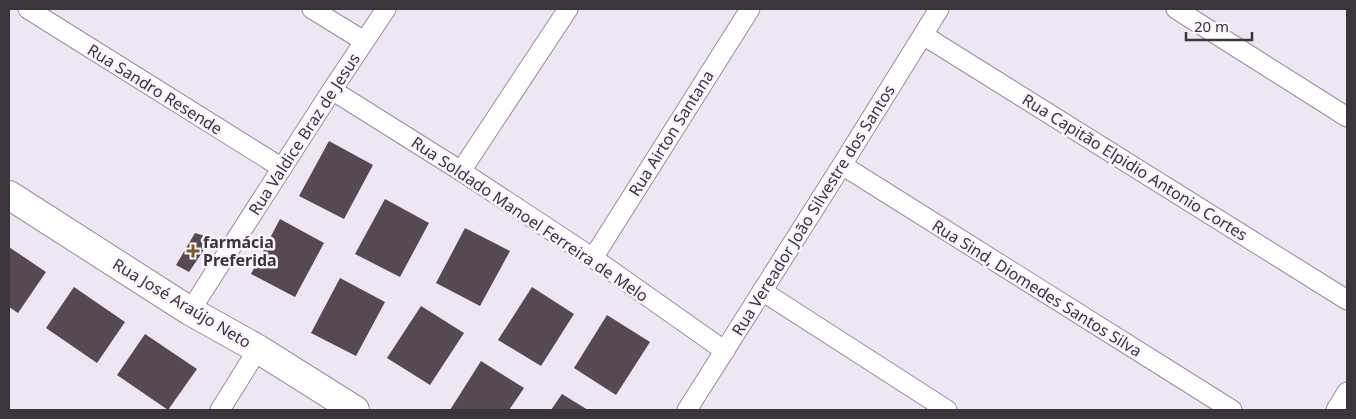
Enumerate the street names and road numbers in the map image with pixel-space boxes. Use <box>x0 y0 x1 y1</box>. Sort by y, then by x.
street label: Rua Sandro Resende <box>83 39 227 139</box>
street label: Rua Valdice Braz de Jesus <box>243 49 365 219</box>
street label: Rua Airton Santana <box>623 66 719 200</box>
street label: Rua Vereador João Silvestre dos Santos <box>726 80 900 340</box>
street label: Rua Capitão Elpidio Antonio Cortes <box>1018 88 1252 246</box>
street label: Rua Soldado Manoel Ferreira de Melo <box>407 131 653 307</box>
street label: Rua Sind, Diomedes Santos Silva <box>928 214 1146 362</box>
street label: Rua José Araújo Neto <box>109 253 255 353</box>

